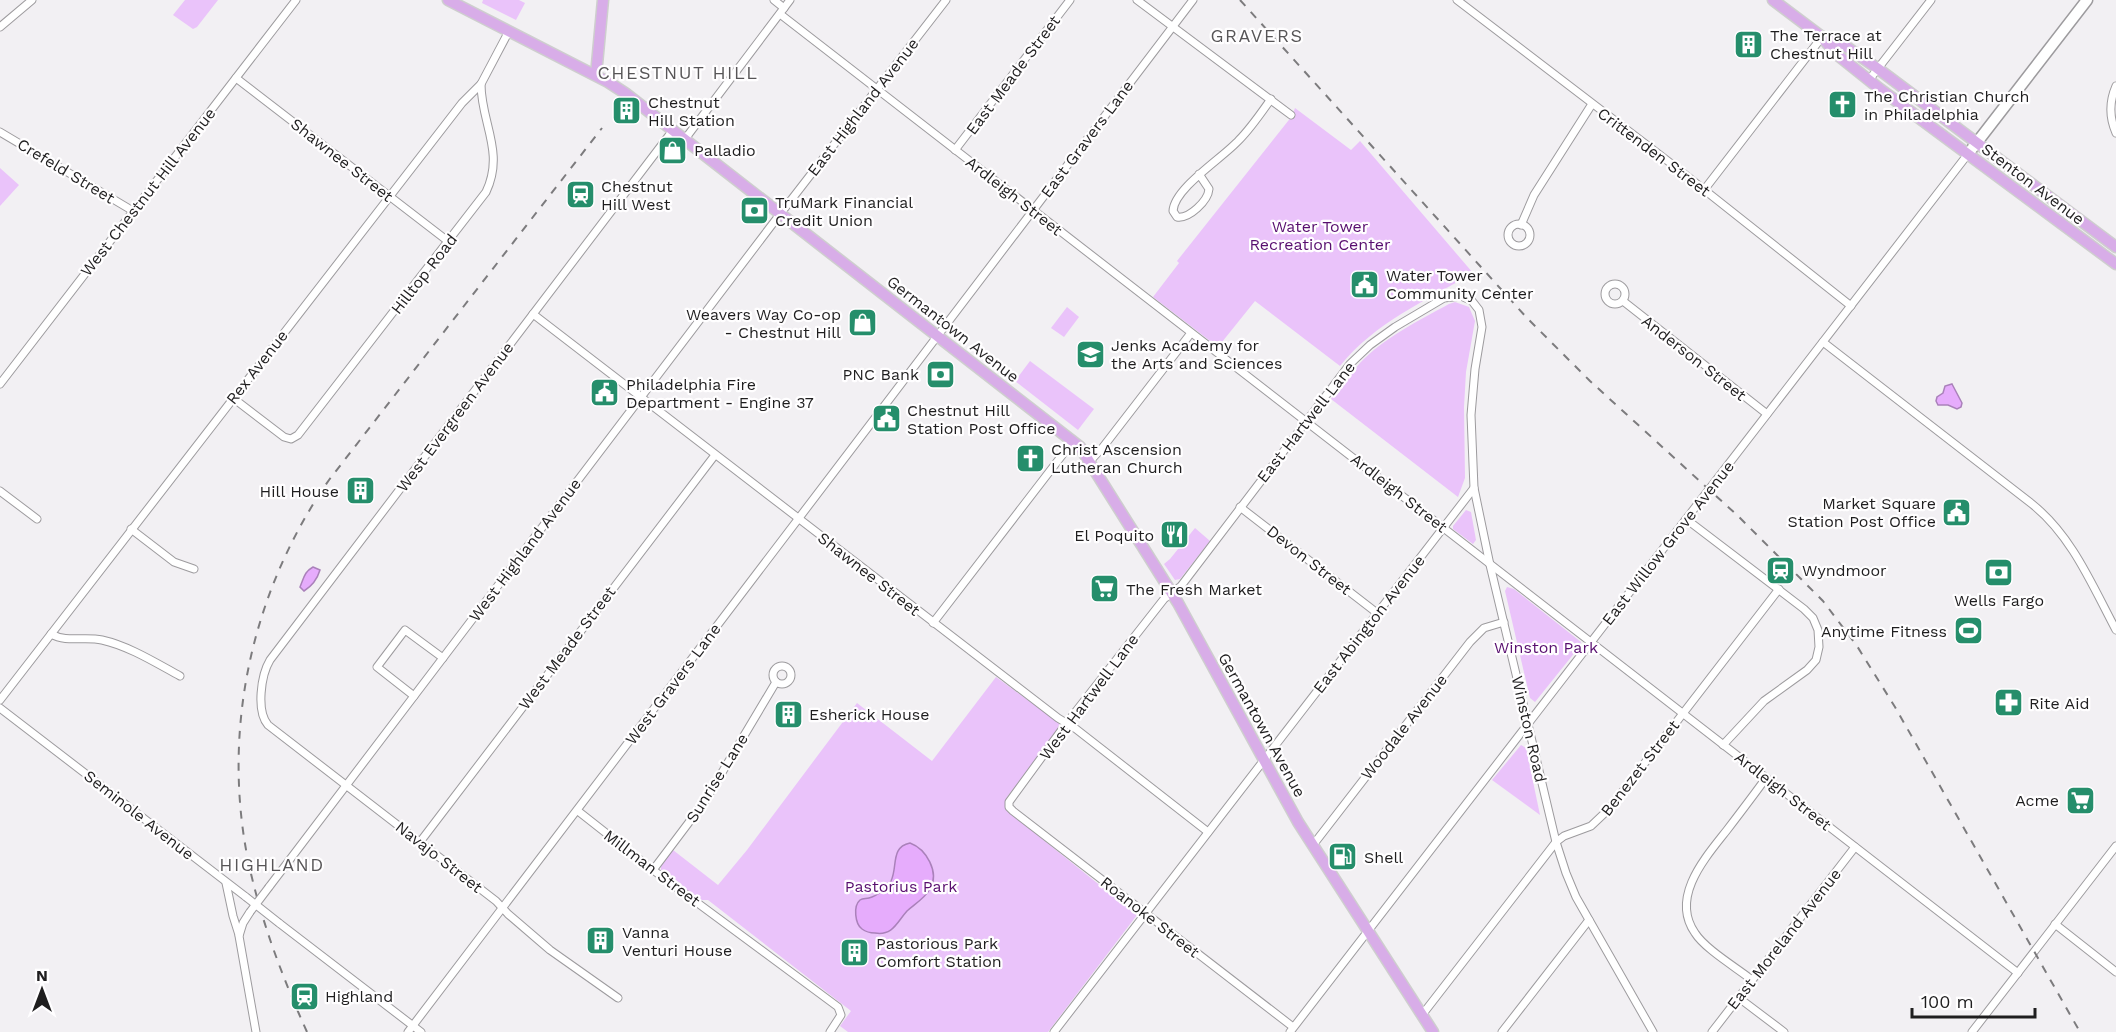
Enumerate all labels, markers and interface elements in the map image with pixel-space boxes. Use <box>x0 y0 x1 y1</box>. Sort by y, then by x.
street label: East Meade Street <box>962 11 1064 138</box>
district label: GRAVERS <box>1211 25 1303 46</box>
place label: The Terrace at Chestnut Hill <box>1770 26 1882 63</box>
building icon: The Terrace at Chestnut Hill <box>1733 28 1765 60</box>
street label: East Highland Avenue <box>803 34 923 180</box>
district label: CHESTNUT HILL <box>598 62 758 83</box>
street label: East Gravers Lane <box>1037 77 1137 201</box>
place label: The Christian Church in Philadelphia <box>1864 87 2029 124</box>
church icon: The Christian Church in Philadelphia <box>1827 89 1859 121</box>
place label: Chestnut Hill Station <box>648 93 735 130</box>
building icon: Chestnut Hill Station <box>611 95 643 127</box>
street label: Crittenden Street <box>1594 103 1714 201</box>
street label: West Chestnut Hill Avenue <box>76 104 220 280</box>
street label: Shawnee Street <box>287 114 397 206</box>
street label: Crefeld Street <box>14 134 118 208</box>
shop icon: Palladio <box>657 134 689 166</box>
street label: Stenton Avenue <box>1978 139 2088 229</box>
place label: Palladio <box>694 141 756 160</box>
street label: Ardleigh Street <box>962 152 1066 240</box>
place label: Chestnut Hill West <box>601 177 673 214</box>
station icon: Chestnut Hill West <box>564 179 596 211</box>
place label: TruMark Financial Credit Union <box>775 193 913 230</box>
bank icon: TruMark Financial Credit Union <box>738 195 770 227</box>
park label: Water Tower Recreation Center <box>1249 217 1391 254</box>
street label: Hilltop Road <box>387 230 461 318</box>
place label: Water Tower Community Center <box>1386 266 1534 303</box>
public building icon: Water Tower Community Center <box>1349 268 1381 300</box>
street label: Germantown Avenue <box>883 272 1023 386</box>
place label: Weavers Way Co‑op - Chestnut Hill <box>686 305 841 342</box>
shop icon: Weavers Way Co‑op - Chestnut Hill <box>846 307 878 339</box>
street label: Anderson Street <box>1638 311 1750 405</box>
street label: Rex Avenue <box>222 326 292 408</box>
place label: Jenks Academy for the Arts and Sciences <box>1111 336 1283 373</box>
street label: West Evergreen Avenue <box>392 338 518 496</box>
school or university icon: Jenks Academy for the Arts and Sciences <box>1074 338 1106 370</box>
bank icon: PNC Bank <box>924 358 956 390</box>
street label: East Hartwell Lane <box>1253 358 1359 486</box>
place label: PNC Bank <box>843 365 919 384</box>
place label: Philadelphia Fire Department - Engine 37 <box>626 375 814 412</box>
public building icon: Philadelphia Fire Department - Engine 37 <box>589 377 621 409</box>
place label: Chestnut Hill Station Post Office <box>907 401 1055 438</box>
public building icon: Chestnut Hill Station Post Office <box>870 403 902 435</box>
place label: Christ Ascension Lutheran Church <box>1051 440 1183 477</box>
church icon: Christ Ascension Lutheran Church <box>1014 442 1046 474</box>
street label: Ardleigh Street <box>1347 449 1451 537</box>
street label: East Willow Grove Avenue <box>1598 457 1738 629</box>
building icon: Hill House <box>344 475 376 507</box>
street label: West Highland Avenue <box>465 475 585 625</box>
place label: Hill House <box>260 482 339 501</box>
place label: Market Square Station Post Office <box>1788 494 1936 531</box>
public building icon: Market Square Station Post Office <box>1941 496 1973 528</box>
restaurant icon: El Poquito <box>1159 519 1191 551</box>
street label: Devon Street <box>1263 521 1355 599</box>
place label: El Poquito <box>1074 526 1154 545</box>
street label: Shawnee Street <box>814 528 924 620</box>
street label: East Abington Avenue <box>1309 551 1429 697</box>
station icon: Wyndmoor <box>1765 554 1797 586</box>
bank icon: Wells Fargo <box>1983 556 2015 588</box>
place label: Wyndmoor <box>1802 561 1887 580</box>
supermarket icon: The Fresh Market <box>1089 573 1121 605</box>
place label: The Fresh Market <box>1126 580 1262 599</box>
street label: West Meade Street <box>514 582 620 713</box>
place label: Wells Fargo <box>1954 591 2044 610</box>
sports icon: Anytime Fitness <box>1952 615 1984 647</box>
street label: West Gravers Lane <box>621 620 725 748</box>
place label: Anytime Fitness <box>1821 622 1947 641</box>
street label: West Hartwell Lane <box>1035 630 1143 764</box>
park label: Winston Park <box>1494 638 1598 657</box>
street label: Germantown Avenue <box>1214 649 1310 801</box>
street label: Woodale Avenue <box>1357 670 1451 784</box>
street label: Winston Road <box>1508 674 1550 784</box>
pharmacy icon: Rite Aid <box>1992 687 2024 719</box>
place label: Rite Aid <box>2029 694 2089 713</box>
building icon: Esherick House <box>772 698 804 730</box>
place label: Esherick House <box>809 705 929 724</box>
street label: Benezet Street <box>1597 716 1684 820</box>
street label: Sunrise Lane <box>682 730 752 826</box>
street label: Ardleigh Street <box>1731 747 1835 835</box>
street label: Seminole Avenue <box>80 766 198 864</box>
supermarket icon: Acme <box>2064 784 2096 816</box>
place label: Acme <box>2015 791 2059 810</box>
street label: Navajo Street <box>392 817 486 897</box>
street label: Millman Street <box>600 826 704 911</box>
fuel station icon: Shell <box>1327 841 1359 873</box>
place label: Shell <box>1364 848 1403 867</box>
district label: HIGHLAND <box>219 854 325 875</box>
street label: East Moreland Avenue <box>1723 865 1845 1013</box>
street label: Roanoke Street <box>1097 873 1203 962</box>
park label: Pastorius Park <box>845 877 957 896</box>
place label: Vanna Venturi House <box>622 923 732 960</box>
building icon: Vanna Venturi House <box>585 925 617 957</box>
place label: Pastorious Park Comfort Station <box>876 934 1002 971</box>
building icon: Pastorious Park Comfort Station <box>839 936 871 968</box>
north arrow <box>12 960 72 1020</box>
text: N <box>36 966 48 985</box>
station icon: Highland <box>288 980 320 1012</box>
scale bar <box>1912 981 2035 1019</box>
place label: Highland <box>325 987 393 1006</box>
text: 100 m <box>1921 991 1974 1012</box>

